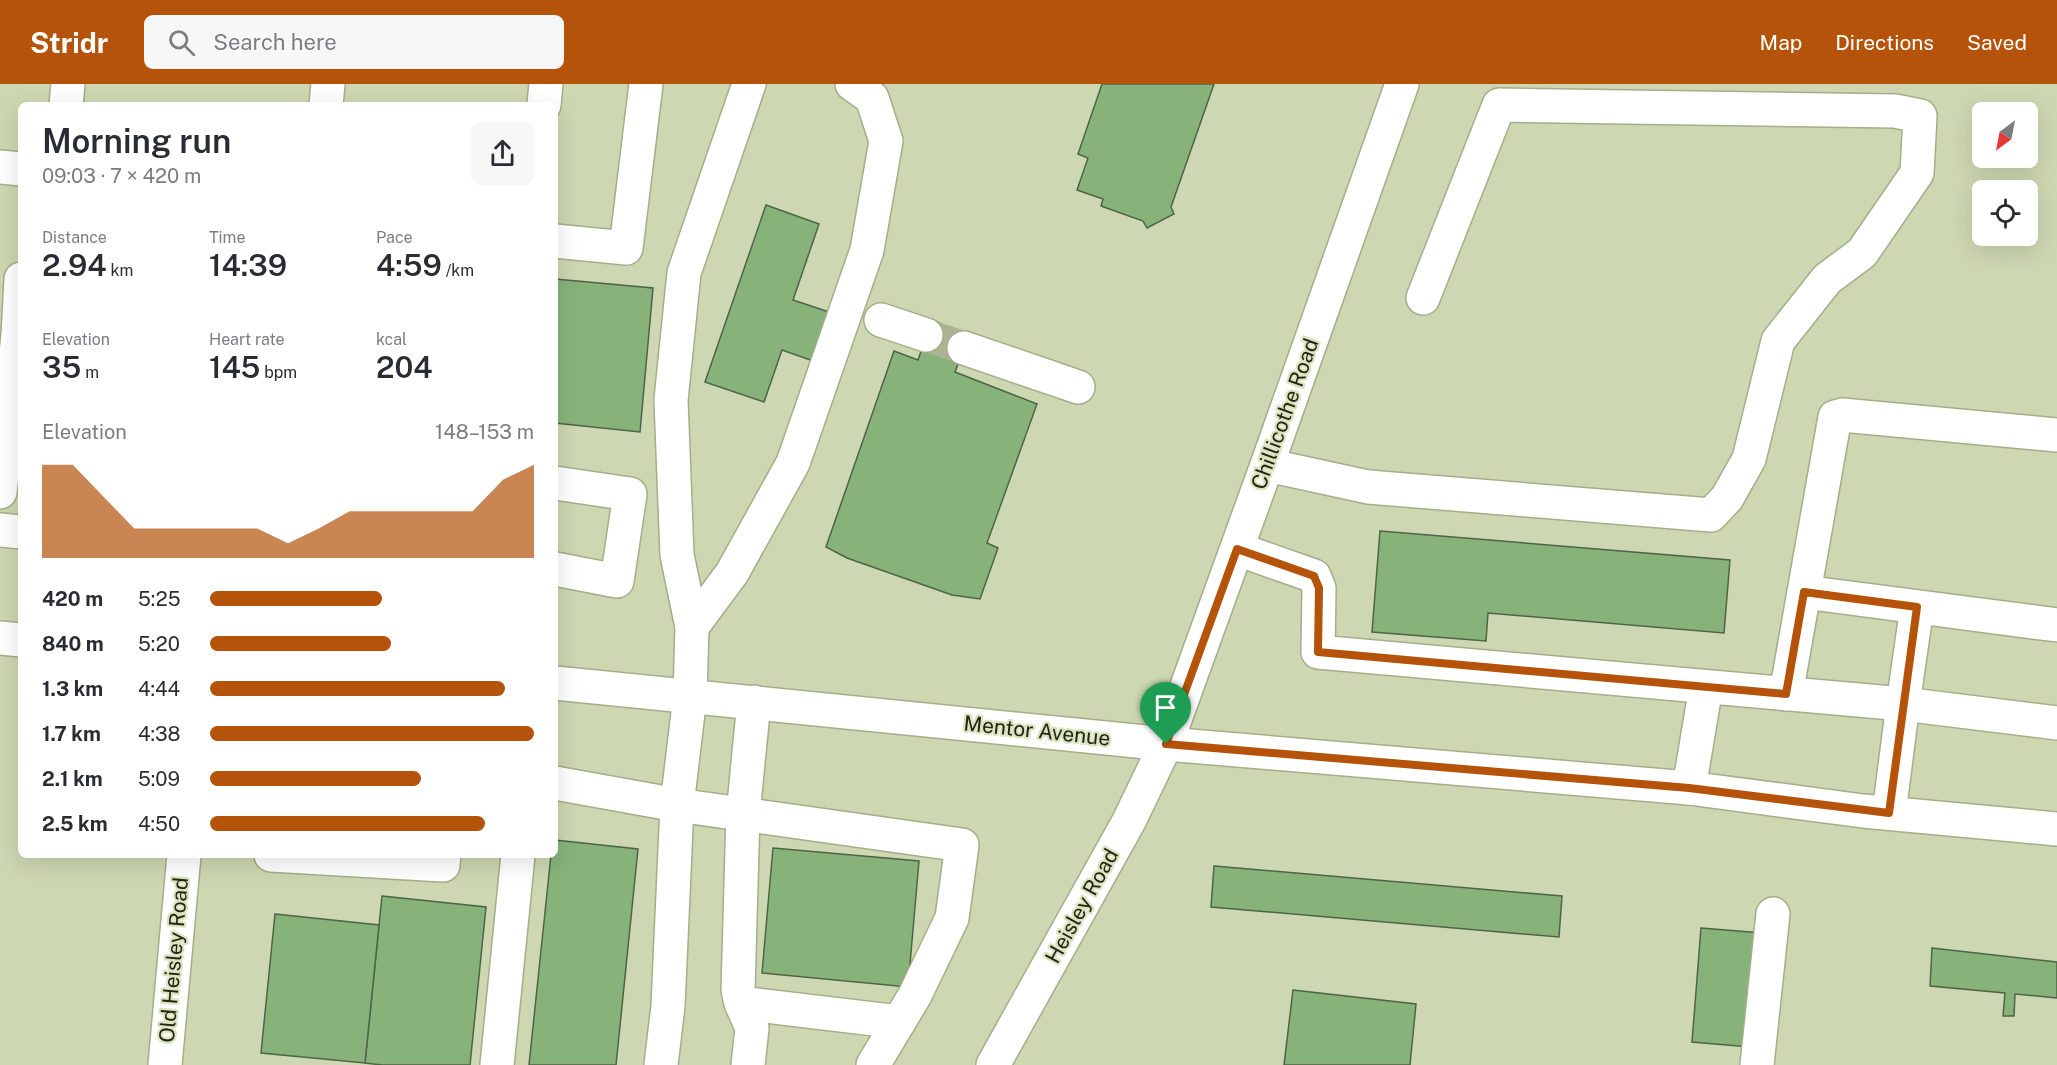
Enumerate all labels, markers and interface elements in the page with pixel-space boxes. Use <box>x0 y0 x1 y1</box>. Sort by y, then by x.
search box <box>144 15 564 69</box>
text: Stridr <box>30 26 108 59</box>
icon: search <box>165 26 198 59</box>
text: Search here <box>213 29 337 55</box>
text: Map <box>1760 30 1802 55</box>
text: Directions <box>1835 30 1934 55</box>
text: Saved <box>1967 30 2027 55</box>
north arrow <box>1972 102 2038 168</box>
map controls <box>1972 102 2038 246</box>
text: Morning run <box>42 122 231 160</box>
button: share <box>471 122 534 185</box>
text: 09:03 · 7 × 420 m <box>42 164 201 188</box>
button: locate <box>1972 180 2038 246</box>
text: Distance <box>42 228 107 247</box>
text: Time <box>209 228 245 247</box>
text: Pace <box>376 228 413 247</box>
text: 2.94 <box>42 247 107 283</box>
text: 14:39 <box>209 247 287 283</box>
text: 4:59 <box>376 247 442 283</box>
text: km <box>107 261 133 280</box>
text: /km <box>442 261 474 280</box>
text: Elevation <box>42 330 110 349</box>
text: Heart rate <box>209 330 285 349</box>
text: kcal <box>376 330 407 349</box>
street label: Chillicothe Road <box>1246 335 1323 493</box>
text: 35 <box>42 349 81 385</box>
text: 145 <box>209 349 260 385</box>
text: 204 <box>376 349 433 385</box>
text: m <box>81 363 99 382</box>
text: bpm <box>260 363 297 382</box>
text: Elevation <box>42 420 127 444</box>
text: 148–153 m <box>435 420 534 444</box>
text: 420 m <box>42 587 103 611</box>
text: 5:25 <box>138 587 180 611</box>
text: 840 m <box>42 632 104 656</box>
text: 5:20 <box>138 632 180 656</box>
text: 1.3 km <box>42 677 103 701</box>
text: 4:44 <box>138 677 180 701</box>
pin <box>1140 682 1191 744</box>
icon: arrive <box>1149 691 1182 724</box>
street label: Mentor Avenue <box>963 710 1112 751</box>
text: 1.7 km <box>42 722 101 746</box>
text: 4:38 <box>138 722 181 746</box>
text: 2.1 km <box>42 767 103 791</box>
text: 5:09 <box>138 767 180 791</box>
text: 2.5 km <box>42 812 108 836</box>
text: 4:50 <box>138 812 180 836</box>
street label: Heisley Road <box>1040 844 1123 967</box>
street label: Old Heisley Road <box>154 876 193 1044</box>

